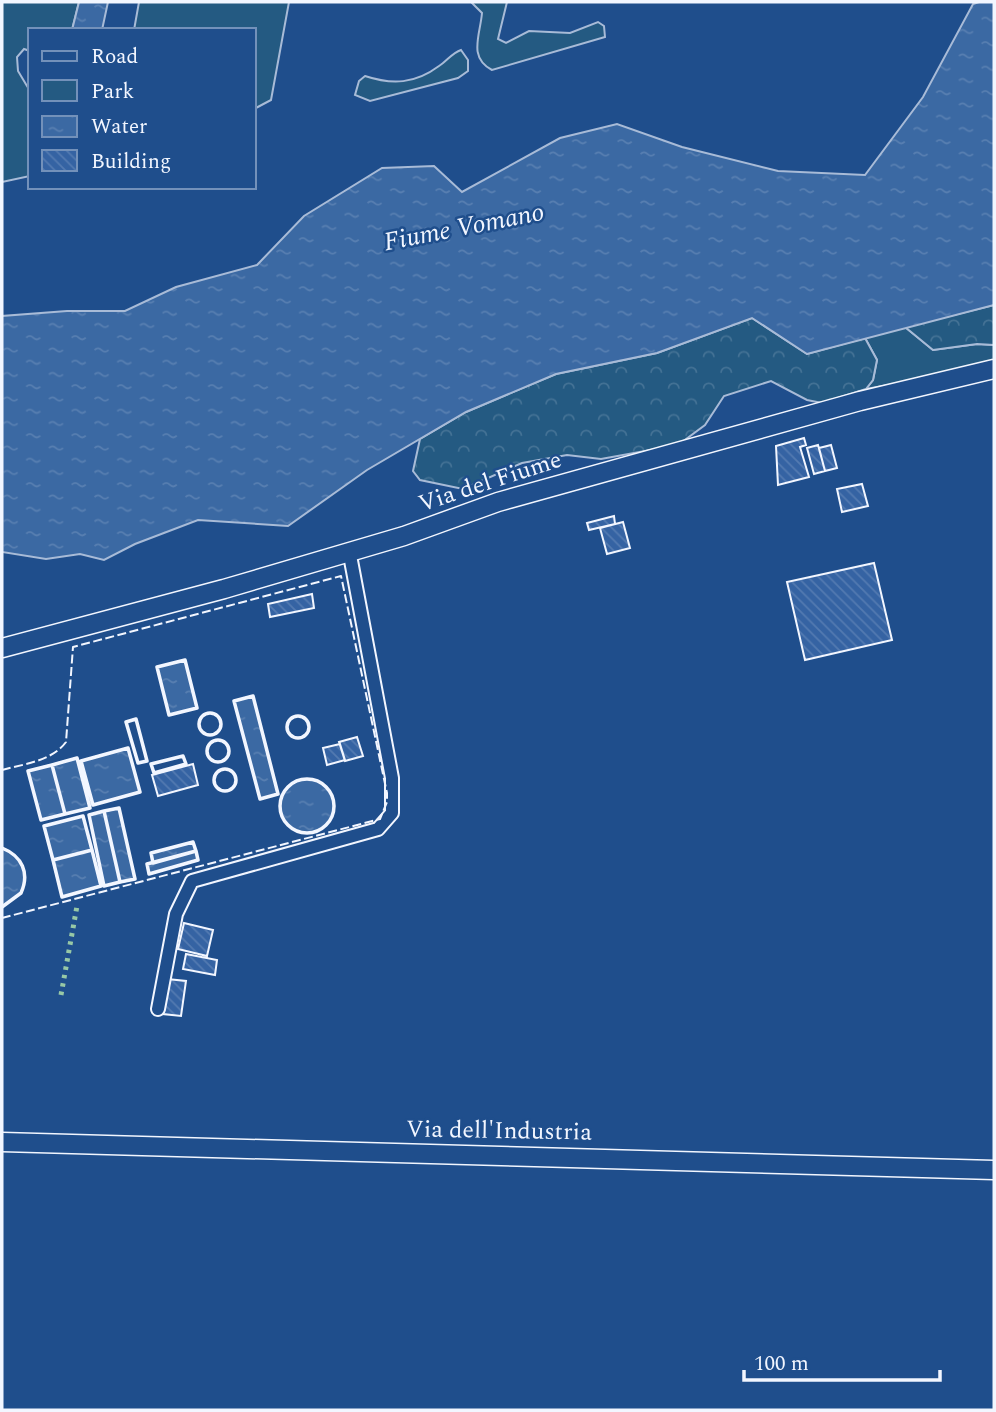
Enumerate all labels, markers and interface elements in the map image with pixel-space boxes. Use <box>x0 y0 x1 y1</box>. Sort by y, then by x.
legend <box>28 28 256 189</box>
text: Road <box>91 41 138 73</box>
text: Park <box>91 76 135 108</box>
text: Water <box>91 111 147 143</box>
text: Building <box>91 146 171 178</box>
water label: Fiume Vomano <box>380 192 548 262</box>
street label: Via del Fiume <box>414 442 566 522</box>
street label: Via dell'Industria <box>406 1111 593 1151</box>
scale bar <box>744 1338 940 1382</box>
text: 100 m <box>754 1348 809 1380</box>

